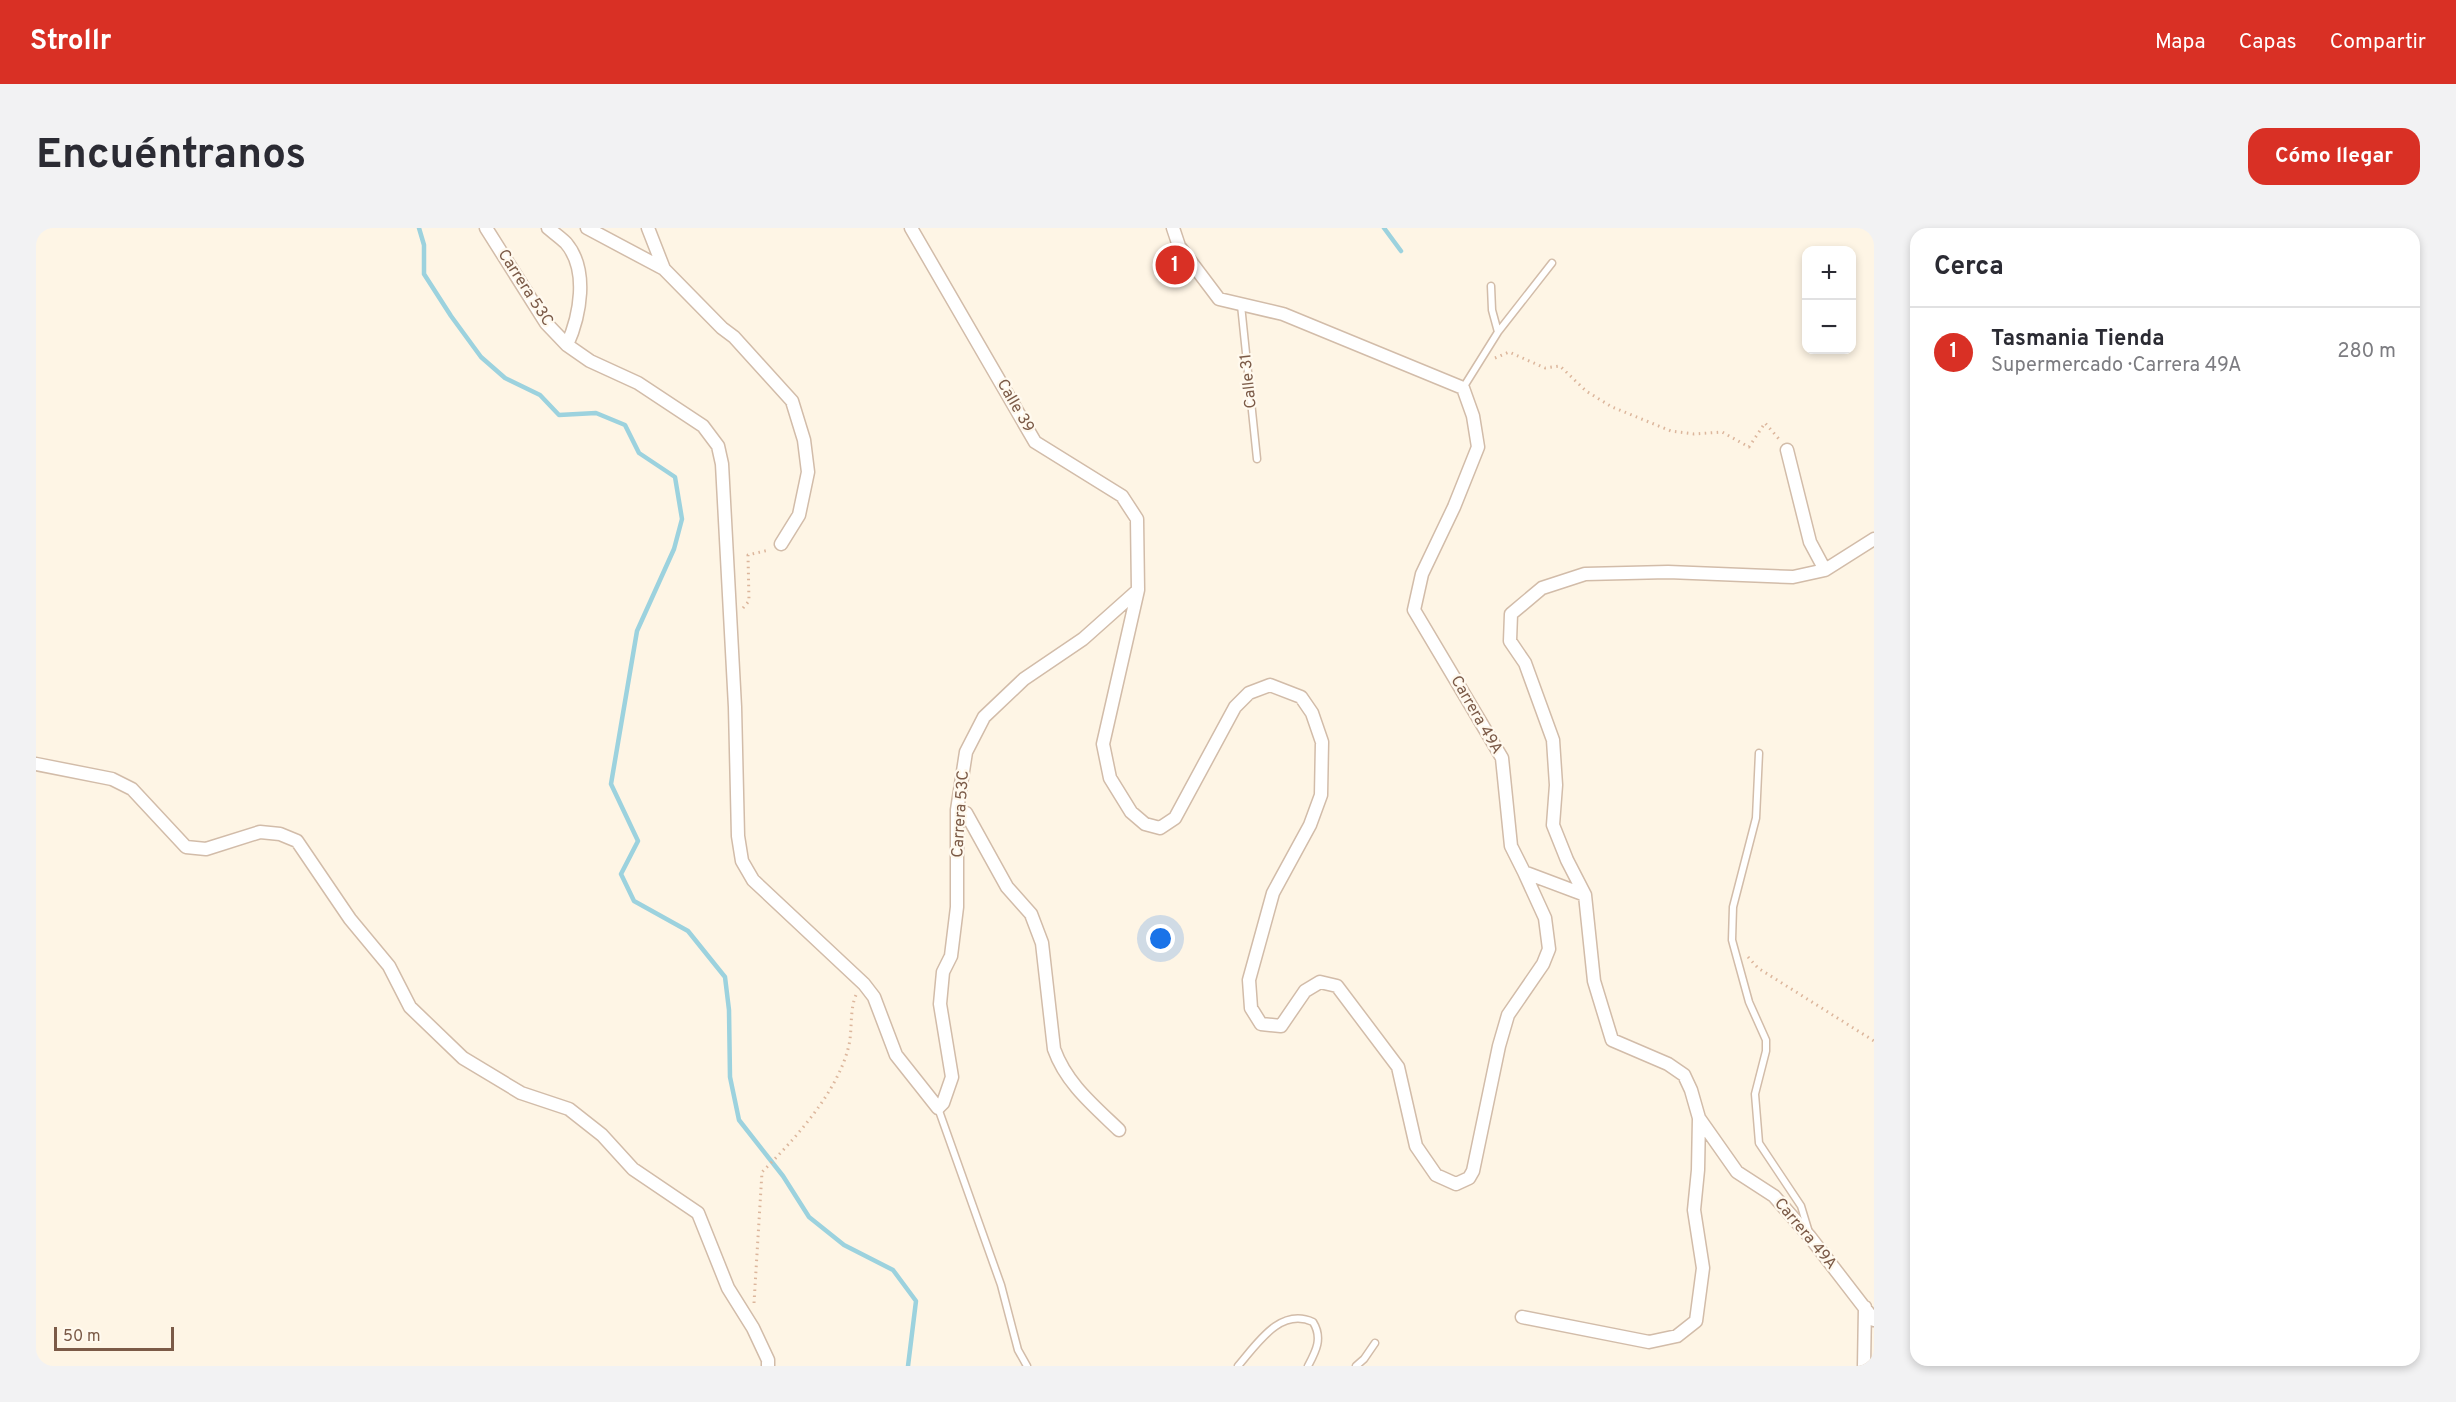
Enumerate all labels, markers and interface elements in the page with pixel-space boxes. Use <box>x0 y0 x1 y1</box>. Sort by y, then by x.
text: Strollr <box>30 24 112 60</box>
text: Mapa <box>2155 29 2206 56</box>
text: Capas <box>2239 29 2297 56</box>
text: Compartir <box>2330 29 2426 56</box>
button: Cómo llegar <box>2248 128 2420 185</box>
text: Encuéntranos <box>36 130 306 183</box>
pin: 1 <box>1156 243 1194 288</box>
street label: Carrera 53C <box>493 246 557 330</box>
map controls <box>1802 246 1856 354</box>
button: + <box>1802 246 1856 300</box>
text: Cerca <box>1934 251 2004 284</box>
button: − <box>1802 300 1856 354</box>
text: Tasmania Tienda <box>1991 326 2165 353</box>
text: 1 <box>1950 339 1958 365</box>
text: 280 m <box>2337 339 2396 365</box>
street label: Calle 31 <box>1236 353 1262 409</box>
text: Supermercado · Carrera 49A <box>1991 353 2242 379</box>
street label: Calle 39 <box>992 376 1038 436</box>
street label: Carrera 49A <box>1446 672 1507 758</box>
street label: Carrera 53C <box>948 770 974 858</box>
your location <box>1146 924 1175 953</box>
street label: Carrera 49A <box>1769 1194 1841 1274</box>
scale bar <box>54 1324 174 1352</box>
text: 50 m <box>63 1327 101 1347</box>

